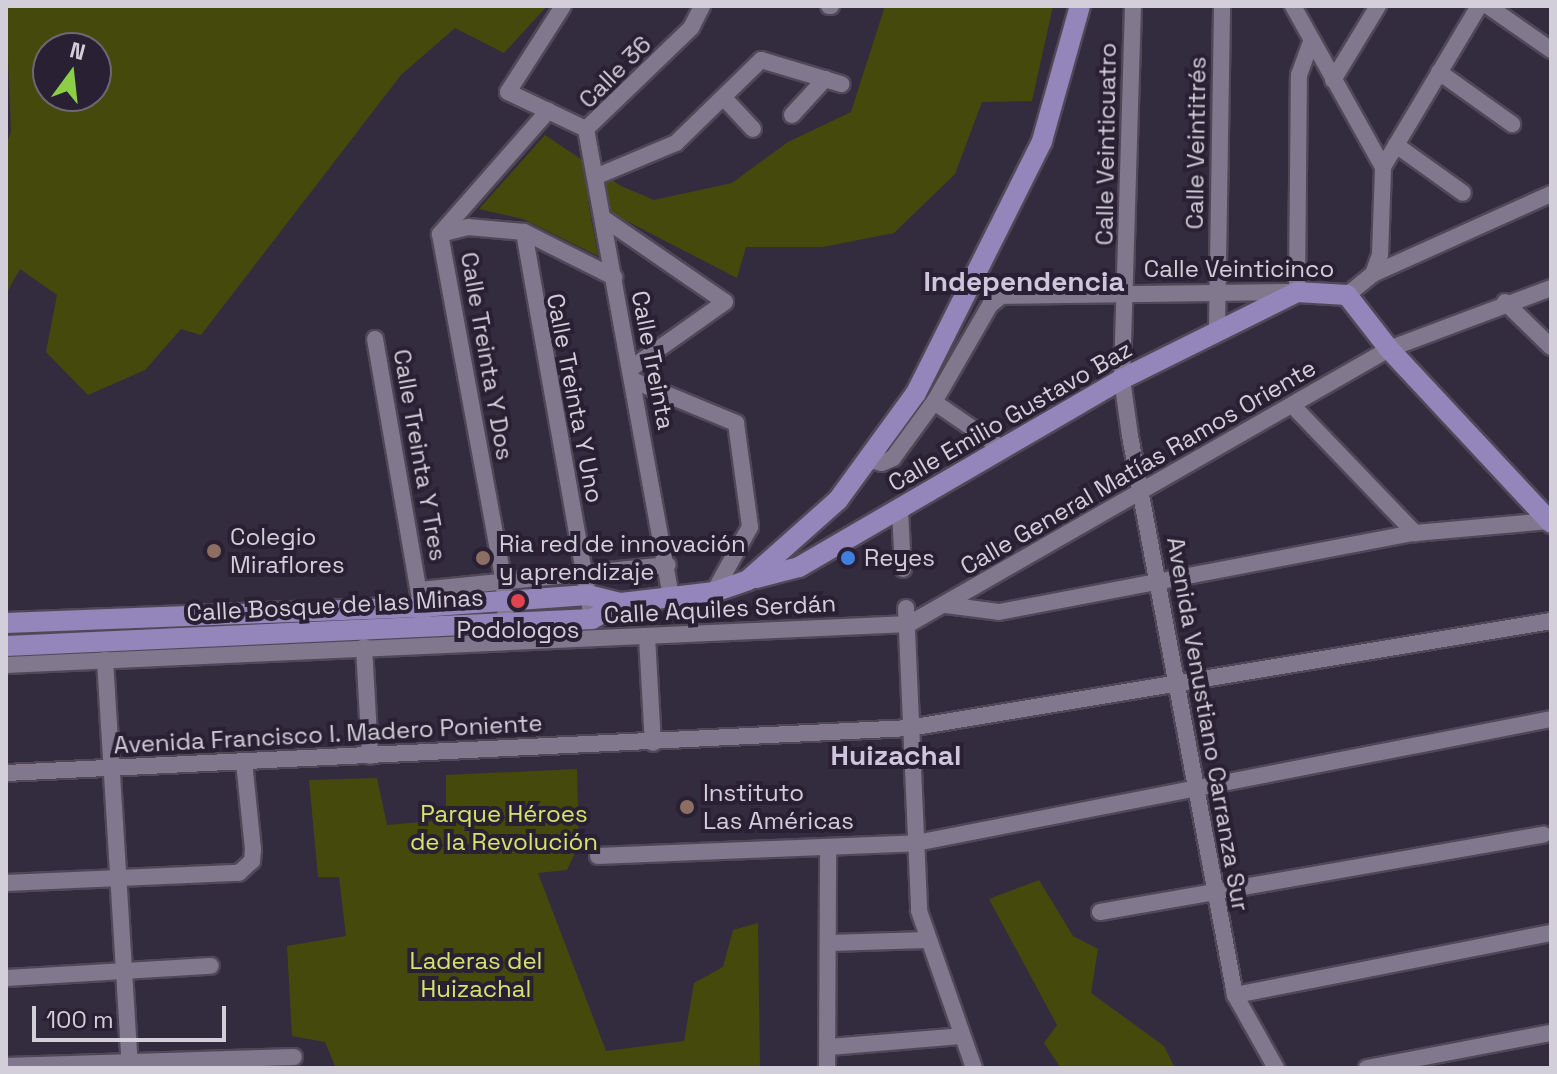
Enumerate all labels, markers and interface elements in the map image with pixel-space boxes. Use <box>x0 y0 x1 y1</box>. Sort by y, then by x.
street label: Calle 36 <box>573 30 657 114</box>
north arrow <box>32 32 112 112</box>
text: N <box>67 35 88 66</box>
street label: Calle Veinticuatro <box>1090 42 1122 246</box>
street label: Calle Veintitrés <box>1180 56 1212 230</box>
street label: Calle Treinta Y Dos <box>454 249 520 463</box>
street label: Calle Veinticinco <box>1144 255 1334 283</box>
district label: Independencia <box>923 264 1125 298</box>
street label: Calle Treinta <box>625 288 681 432</box>
street label: Calle Treinta Y Uno <box>540 290 610 506</box>
street label: Calle Emilio Gustavo Baz <box>883 334 1137 498</box>
street label: Calle Treinta Y Tres <box>387 346 453 564</box>
street label: Calle General Matías Ramos Oriente <box>955 353 1321 581</box>
place label: Colegio Miraflores <box>230 523 345 579</box>
place label: Ria red de innovación y aprendizaje <box>499 530 746 586</box>
street label: Avenida Venustiano Carranza Sur <box>1161 534 1255 914</box>
marker: Colegio Miraflores <box>205 542 223 560</box>
place label: Reyes <box>864 544 935 572</box>
marker: Ria red de innovación y aprendizaje <box>474 549 492 567</box>
marker: Reyes <box>839 549 857 567</box>
street label: Calle Bosque de las Minas <box>186 583 484 627</box>
street label: Calle Aquiles Serdán <box>603 589 837 629</box>
marker: Podologos <box>507 590 529 612</box>
place label: Podologos <box>457 616 579 644</box>
street label: Avenida Francisco I. Madero Poniente <box>112 708 544 760</box>
district label: Huizachal <box>831 738 961 772</box>
place label: Instituto Las Américas <box>703 779 854 835</box>
marker: Instituto Las Américas <box>678 798 696 816</box>
park label: Parque Héroes de la Revolución <box>410 800 598 856</box>
park label: Laderas del Huizachal <box>410 947 542 1003</box>
scale bar <box>36 990 230 1040</box>
text: 100 m <box>46 1004 114 1035</box>

